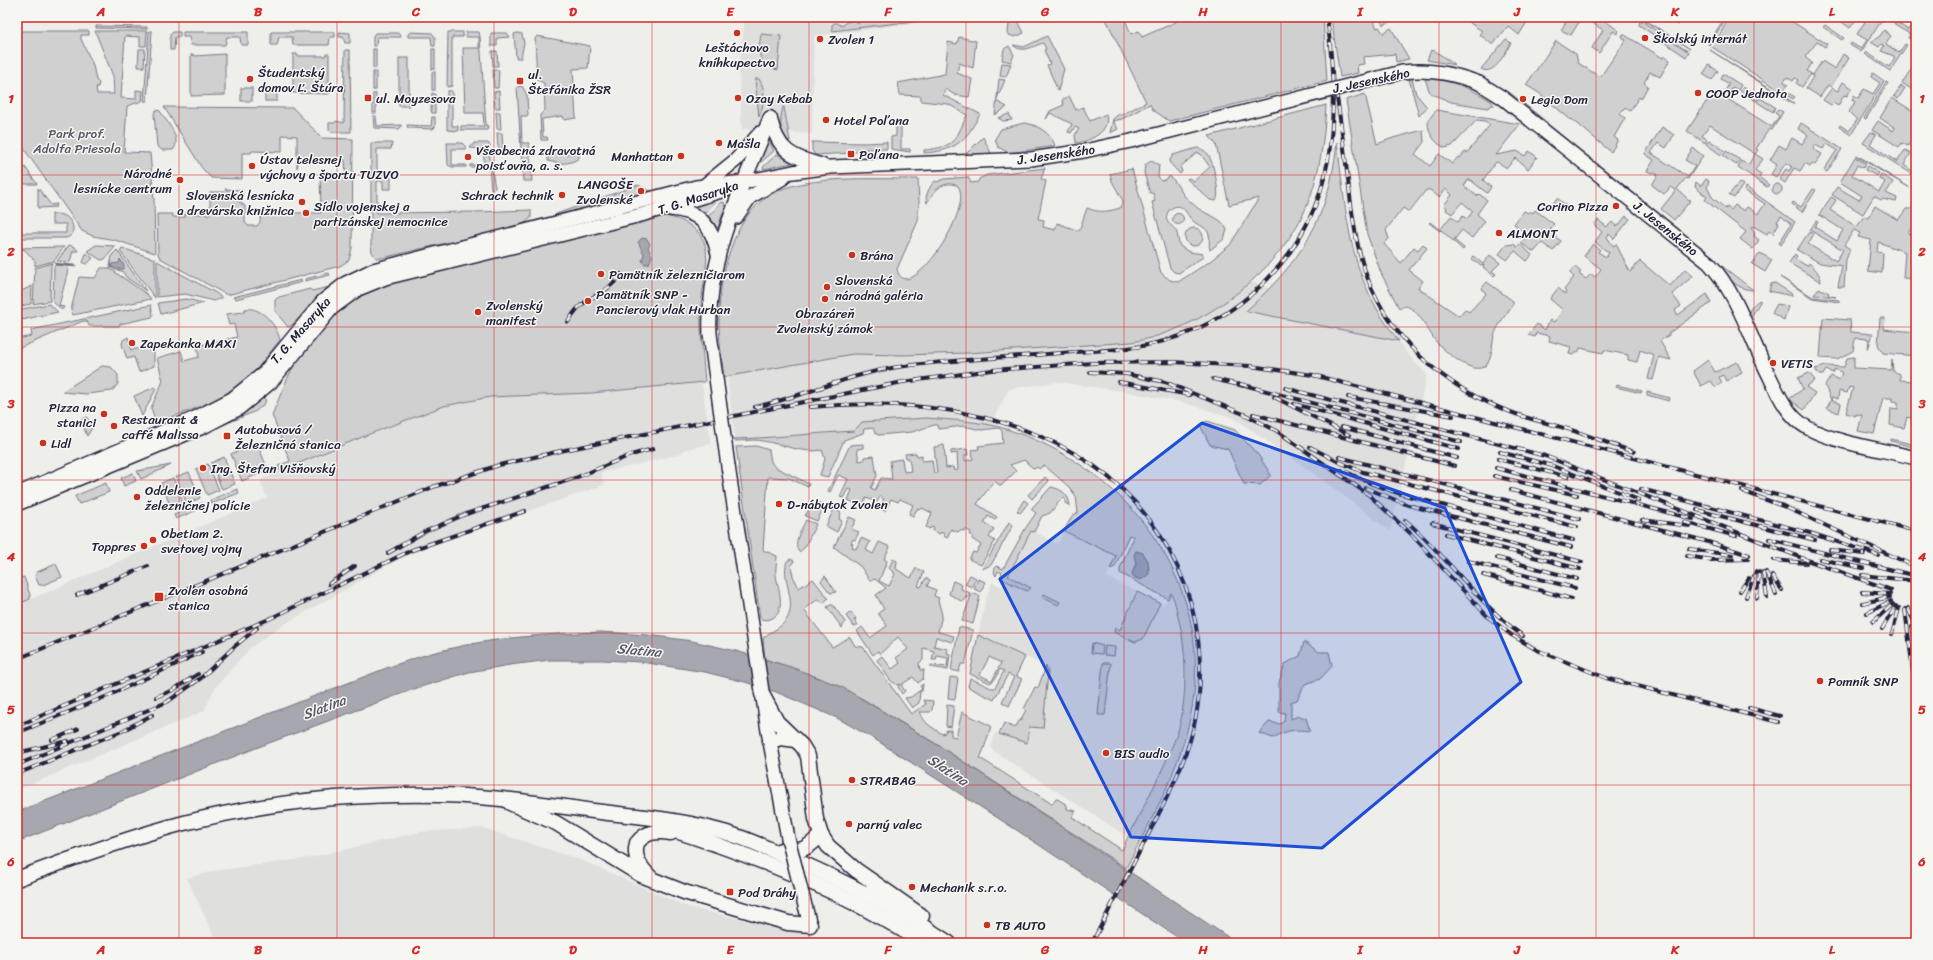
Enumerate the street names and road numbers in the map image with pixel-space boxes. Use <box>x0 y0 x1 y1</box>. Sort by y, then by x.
street label: J. Jesenského <box>1330 61 1412 100</box>
street label: J. Jesenského <box>1015 138 1097 171</box>
street label: T. G. Masaryka <box>655 173 742 221</box>
street label: J. Jesenského <box>1627 194 1704 262</box>
street label: T. G. Masaryka <box>264 291 337 369</box>

